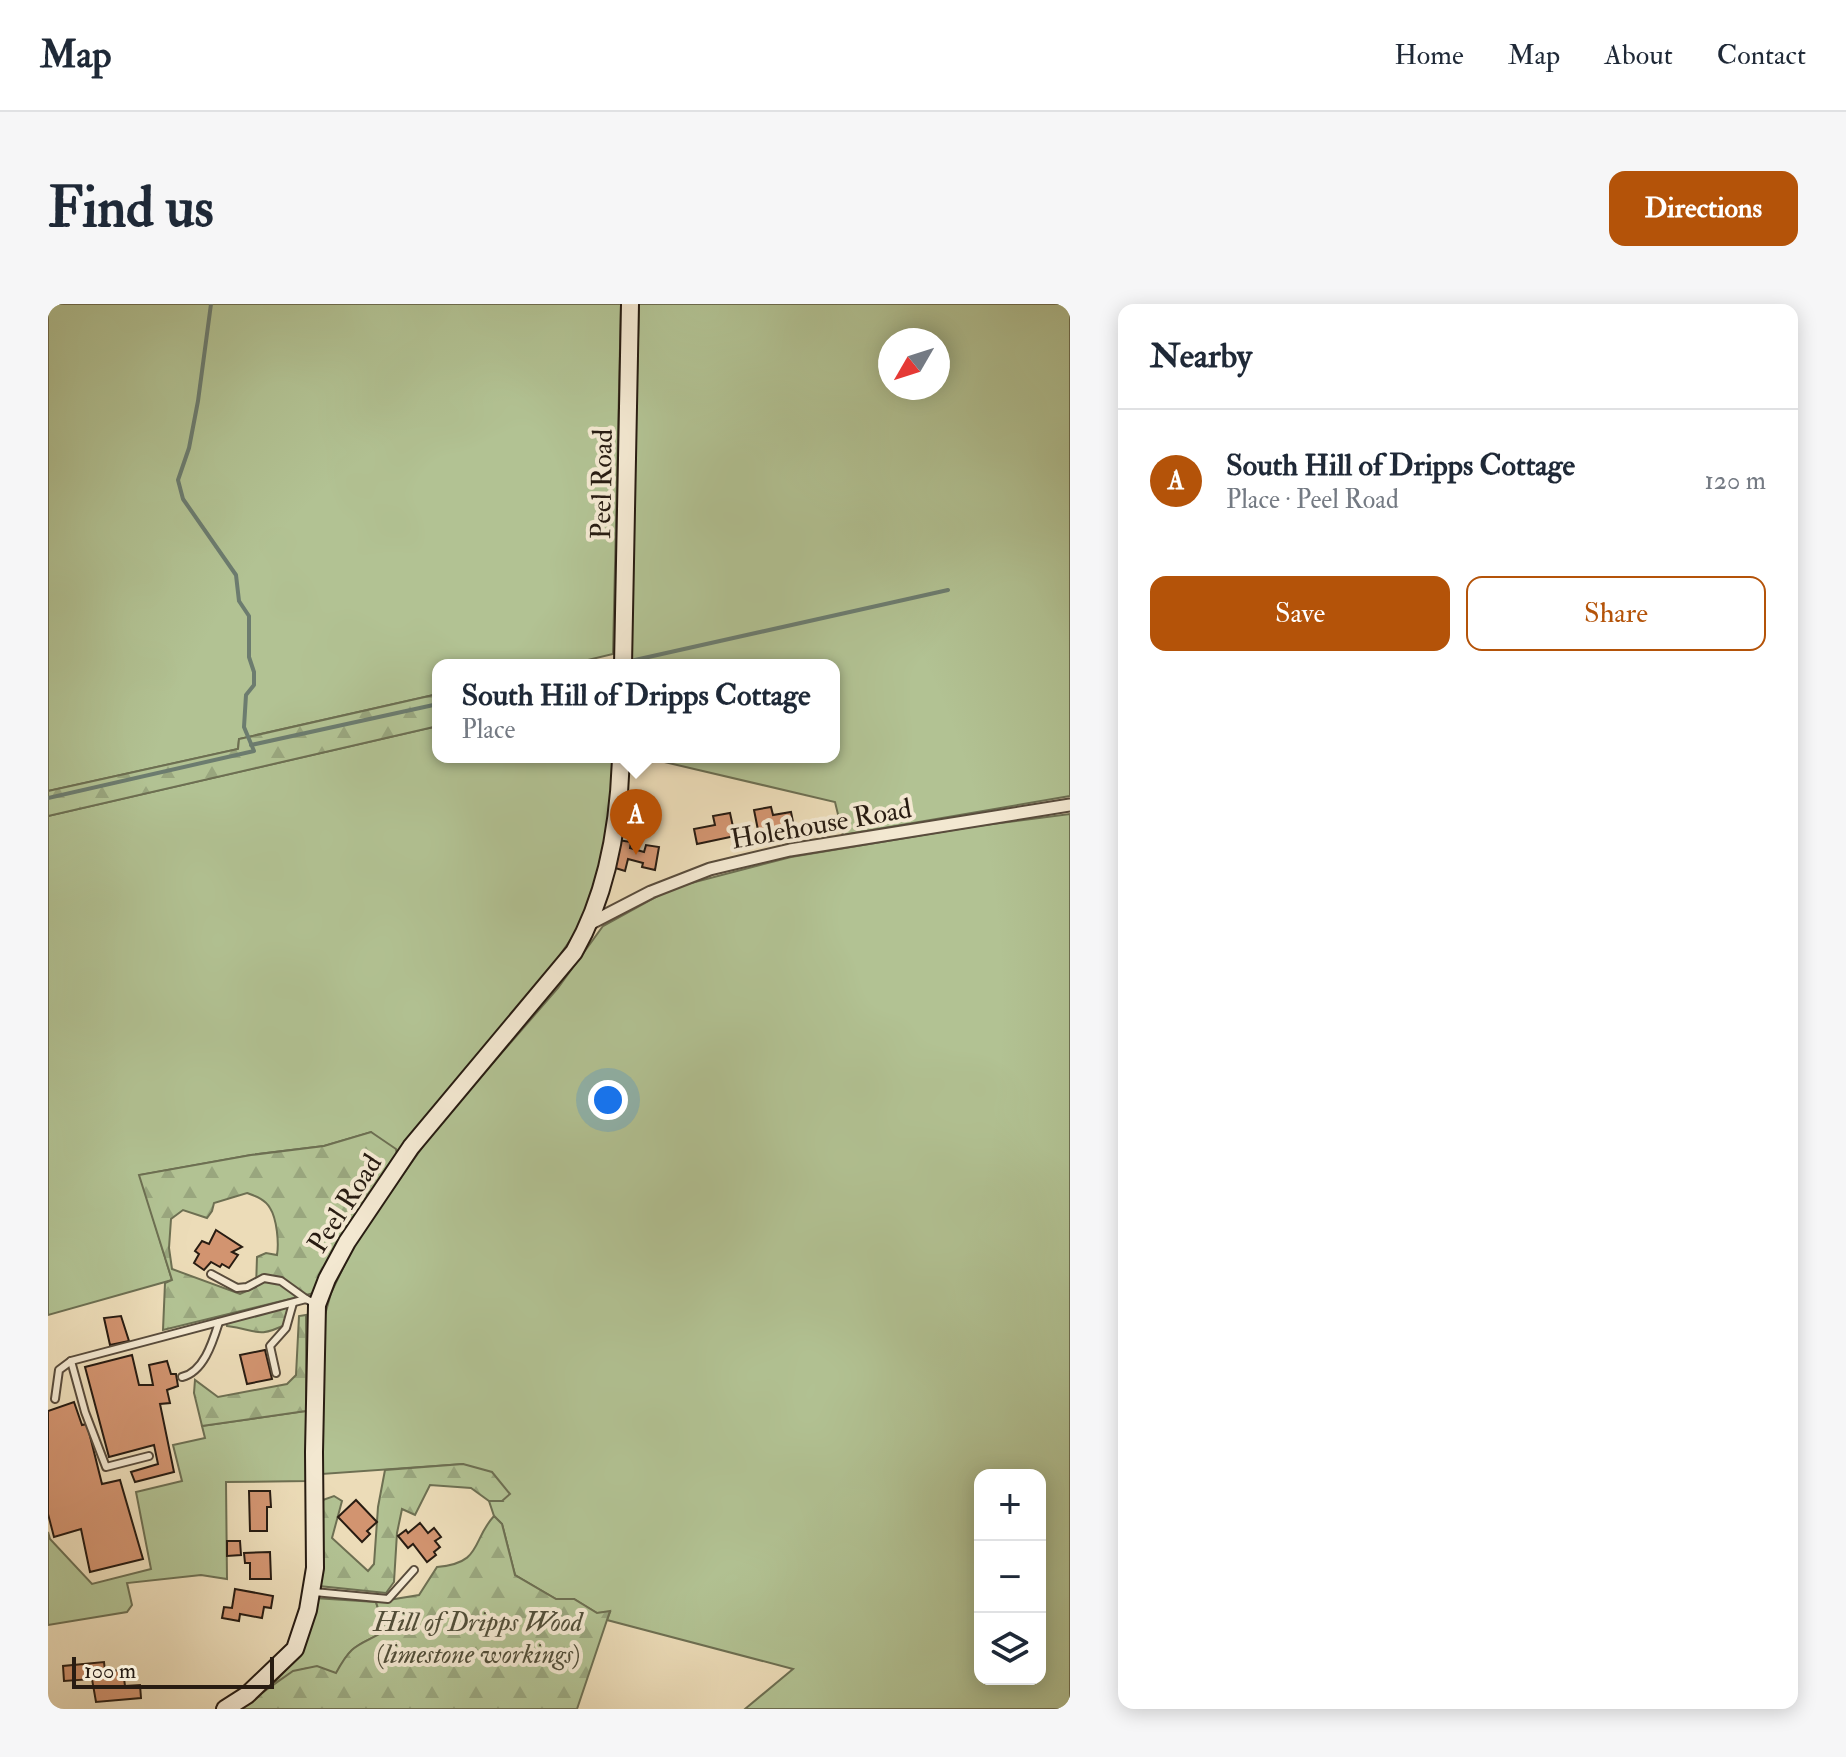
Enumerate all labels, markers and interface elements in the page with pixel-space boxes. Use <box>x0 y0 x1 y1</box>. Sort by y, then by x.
text: Map <box>40 31 111 79</box>
text: Home <box>1394 38 1464 73</box>
text: Map <box>1508 38 1560 73</box>
text: About <box>1604 38 1673 73</box>
text: Contact <box>1717 38 1806 73</box>
button: Directions <box>1609 171 1798 246</box>
text: Find us <box>48 173 214 244</box>
north arrow <box>878 328 950 400</box>
text: Nearby <box>1150 335 1252 378</box>
street label: Peel Road <box>584 428 621 540</box>
text: South Hill of Dripps Cottage <box>1226 447 1575 484</box>
text: A <box>1168 465 1184 497</box>
text: 120 m <box>1705 465 1766 497</box>
text: Place · Peel Road <box>1226 484 1399 516</box>
button: Save <box>1150 576 1450 651</box>
button: Share <box>1466 576 1766 651</box>
popup <box>432 659 840 763</box>
text: South Hill of Dripps Cottage <box>462 677 811 714</box>
text: Place <box>462 714 515 746</box>
pin: A <box>610 789 662 855</box>
street label: Holehouse Road <box>728 791 915 858</box>
your location <box>588 1080 628 1120</box>
street label: Peel Road <box>300 1148 390 1260</box>
map controls <box>974 1469 1046 1685</box>
button: + <box>974 1469 1046 1541</box>
button: − <box>974 1541 1046 1613</box>
park label: Hill of Dripps Wood (limestone workings) <box>372 1605 585 1672</box>
button: layers <box>974 1613 1046 1685</box>
scale bar <box>72 1653 274 1689</box>
text: 100 m <box>84 1657 136 1685</box>

